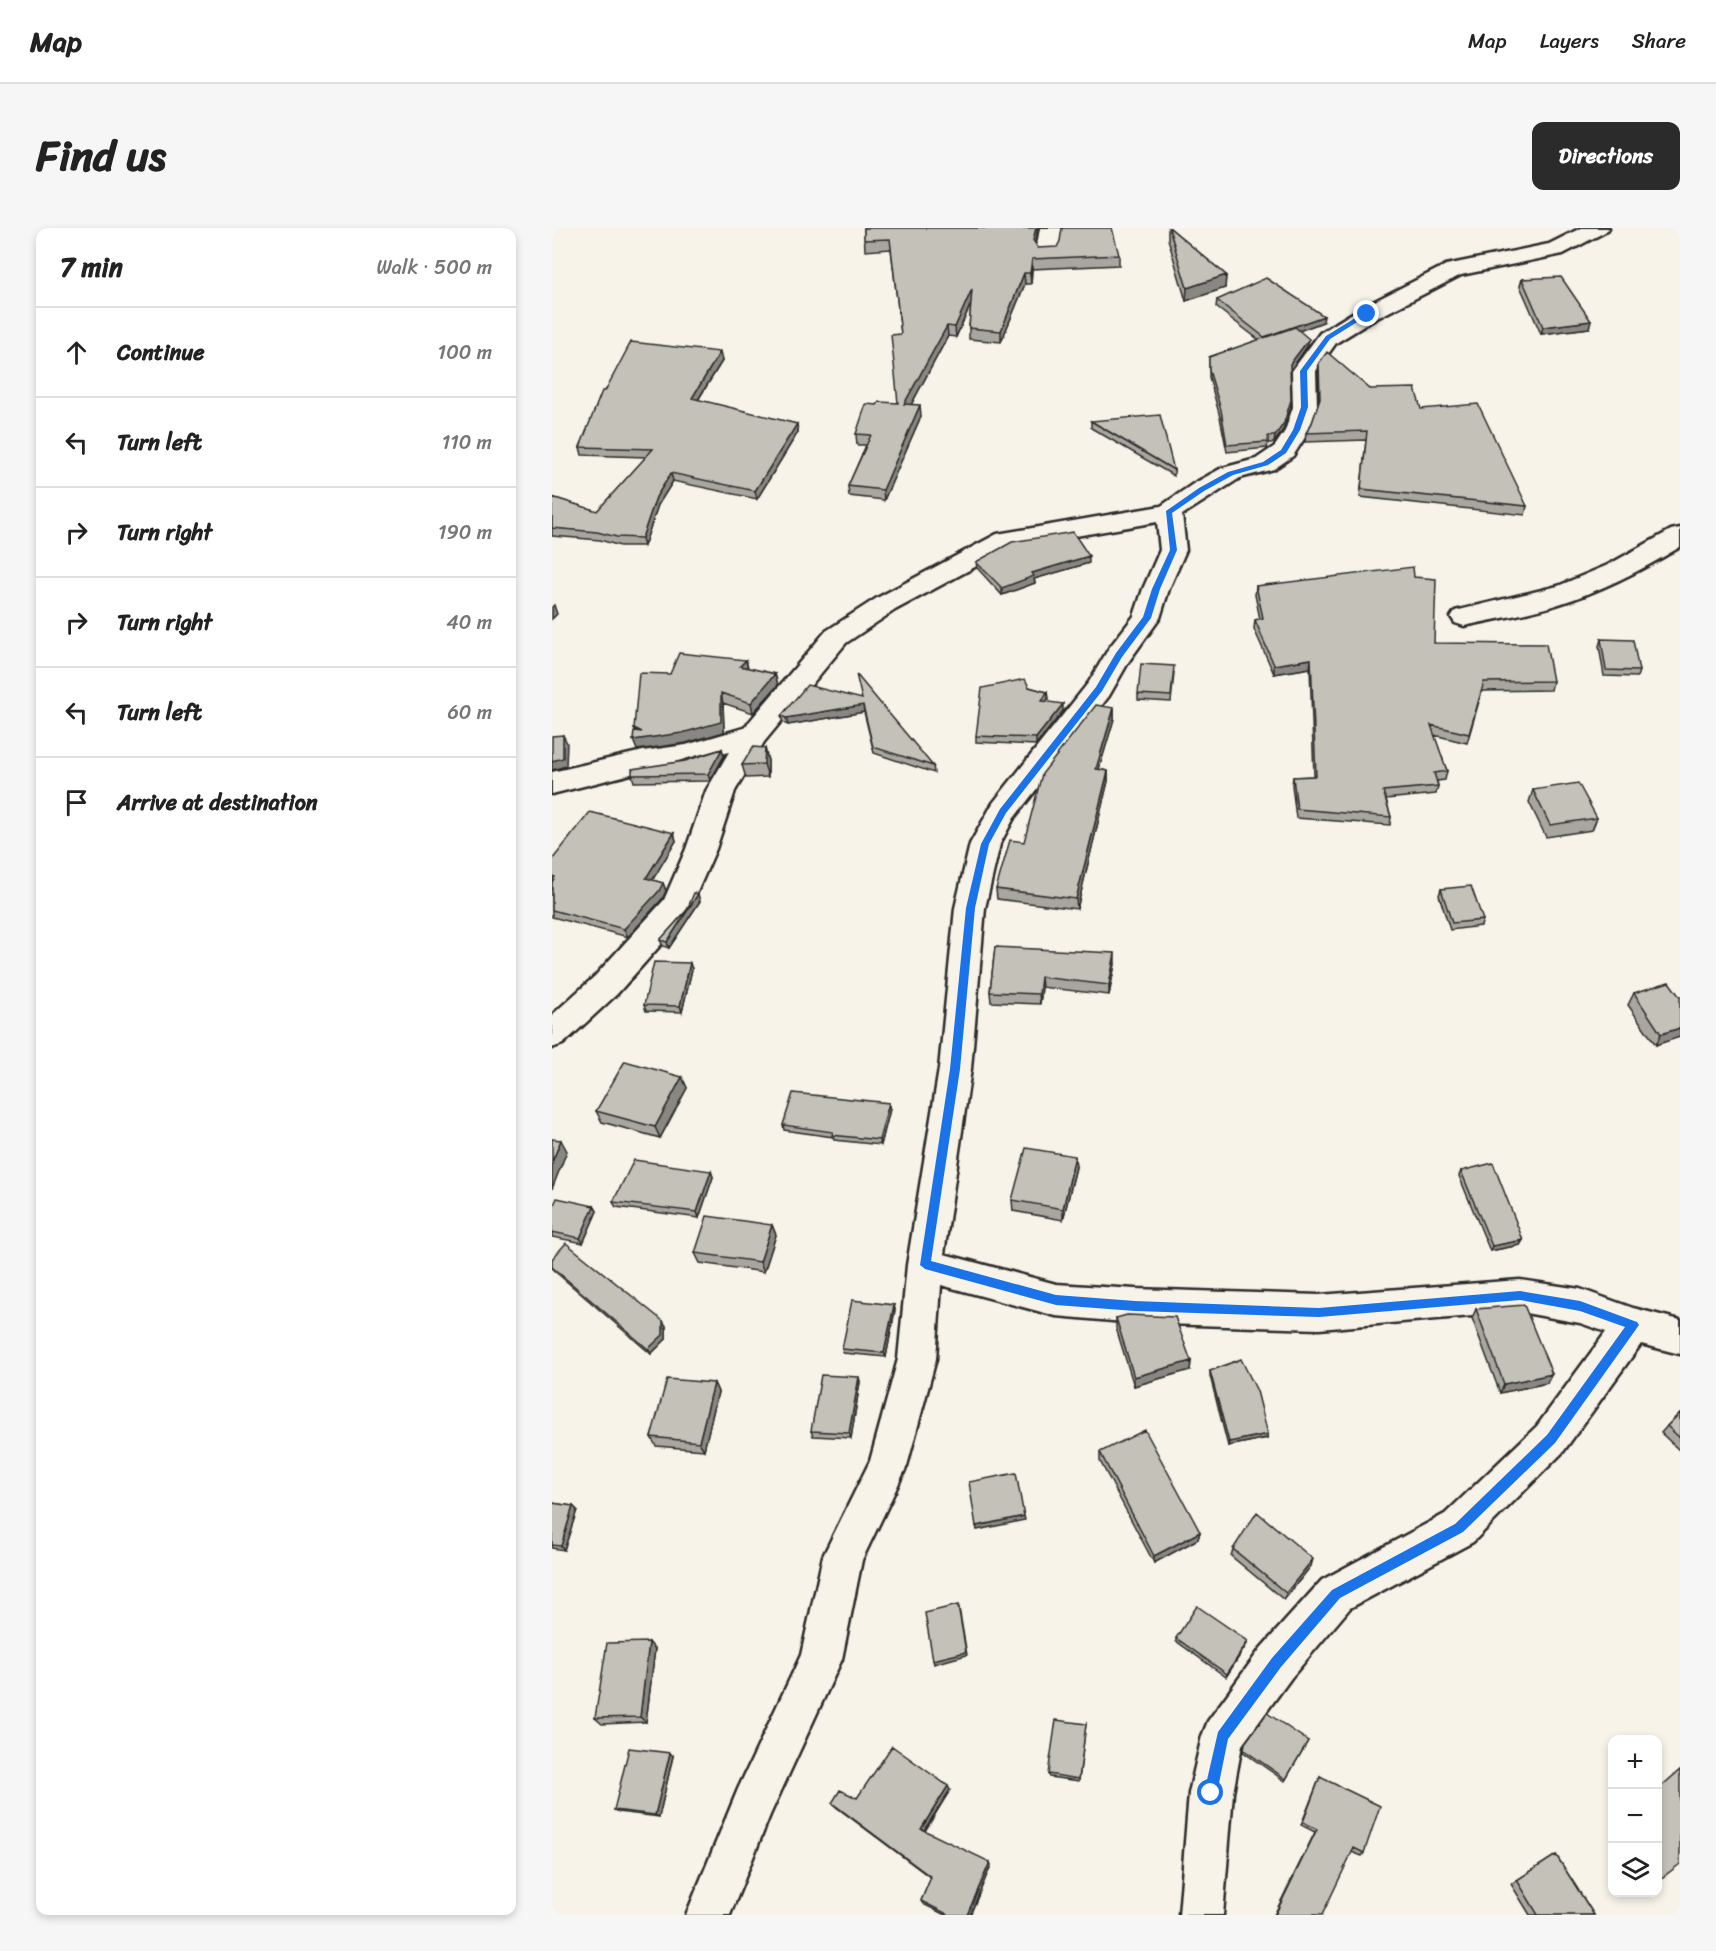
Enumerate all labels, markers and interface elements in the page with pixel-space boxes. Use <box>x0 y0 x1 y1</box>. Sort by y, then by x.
text: Map <box>30 17 82 66</box>
text: Map <box>1468 22 1507 60</box>
text: Layers <box>1540 22 1599 60</box>
text: Share <box>1632 22 1686 60</box>
text: Find us <box>36 119 166 193</box>
button: Directions <box>1532 122 1680 190</box>
text: 7 min <box>60 244 123 290</box>
text: Walk · 500 m <box>376 250 492 285</box>
route end <box>1353 300 1379 326</box>
text: Continue <box>117 333 205 372</box>
text: 100 m <box>438 335 492 370</box>
icon: ahead <box>60 336 93 369</box>
text: Turn left <box>117 423 202 462</box>
text: 110 m <box>442 425 492 460</box>
icon: left <box>60 426 93 459</box>
text: Turn right <box>117 513 212 552</box>
text: 190 m <box>438 515 492 550</box>
icon: right <box>60 516 93 549</box>
text: Turn right <box>117 603 212 642</box>
text: 40 m <box>446 605 492 640</box>
icon: right <box>60 606 93 639</box>
text: Turn left <box>117 693 202 732</box>
text: 60 m <box>447 695 492 730</box>
icon: left <box>60 696 93 729</box>
text: Arrive at destination <box>117 783 318 822</box>
icon: arrive <box>60 786 93 819</box>
map controls <box>1608 1735 1662 1897</box>
button: + <box>1608 1735 1662 1789</box>
route start <box>1197 1779 1223 1805</box>
button: − <box>1608 1789 1662 1843</box>
button: layers <box>1608 1843 1662 1897</box>

